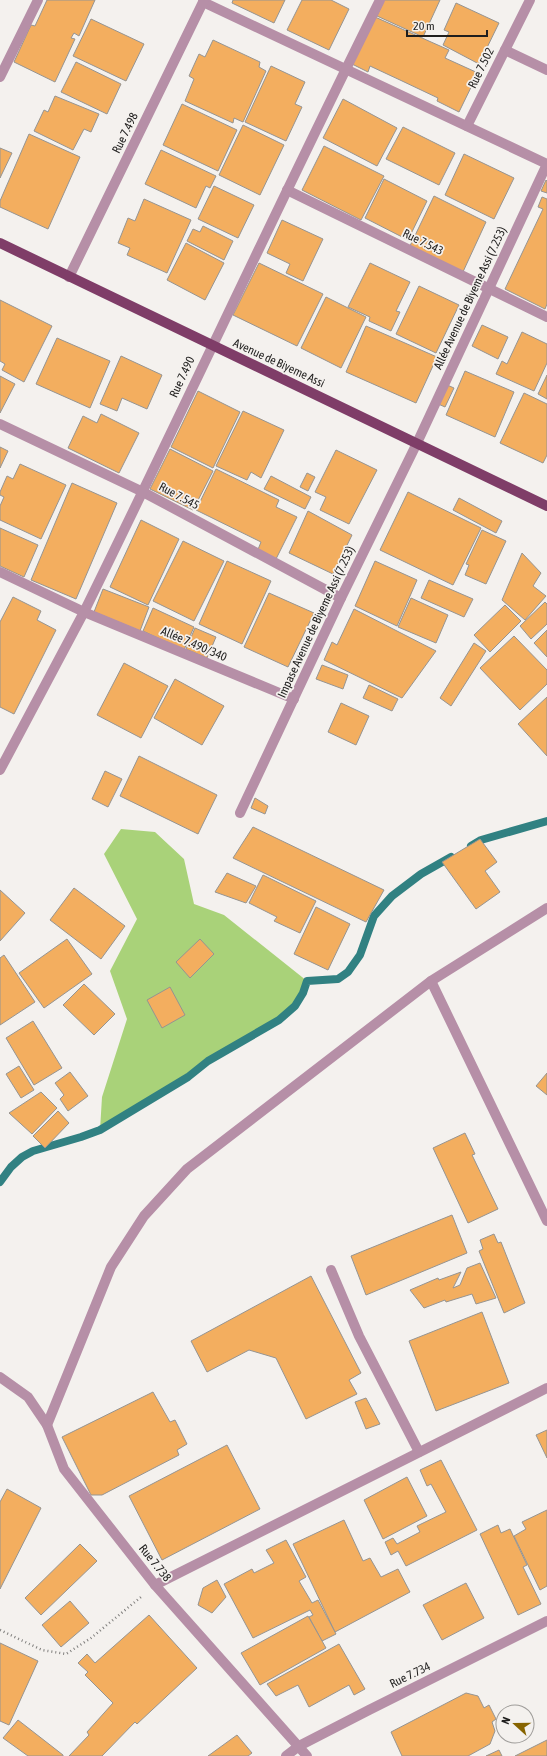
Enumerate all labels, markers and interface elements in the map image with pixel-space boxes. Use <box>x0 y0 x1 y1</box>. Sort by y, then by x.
scale bar <box>407 12 487 38</box>
text: 20 m <box>413 19 435 33</box>
street label: Rue 7.502 <box>465 45 497 91</box>
street label: Rue 7.498 <box>109 110 141 156</box>
street label: Allée Avenue de Biyeme Assi (7.253) <box>431 224 509 372</box>
street label: Rue 7.543 <box>400 226 446 258</box>
street label: Avenue de Biyeme Assi <box>231 336 327 390</box>
street label: Rue 7.490 <box>166 354 198 400</box>
street label: Rue 7.545 <box>156 480 202 512</box>
street label: Impase Avenue de Biyeme Assi (7.253) <box>275 544 357 700</box>
street label: Allée 7.490/340 <box>159 624 229 664</box>
street label: Rue 7.738 <box>136 1542 174 1585</box>
street label: Rue 7.734 <box>387 1659 433 1691</box>
north arrow <box>495 1704 535 1744</box>
text: N <box>499 1715 512 1726</box>

